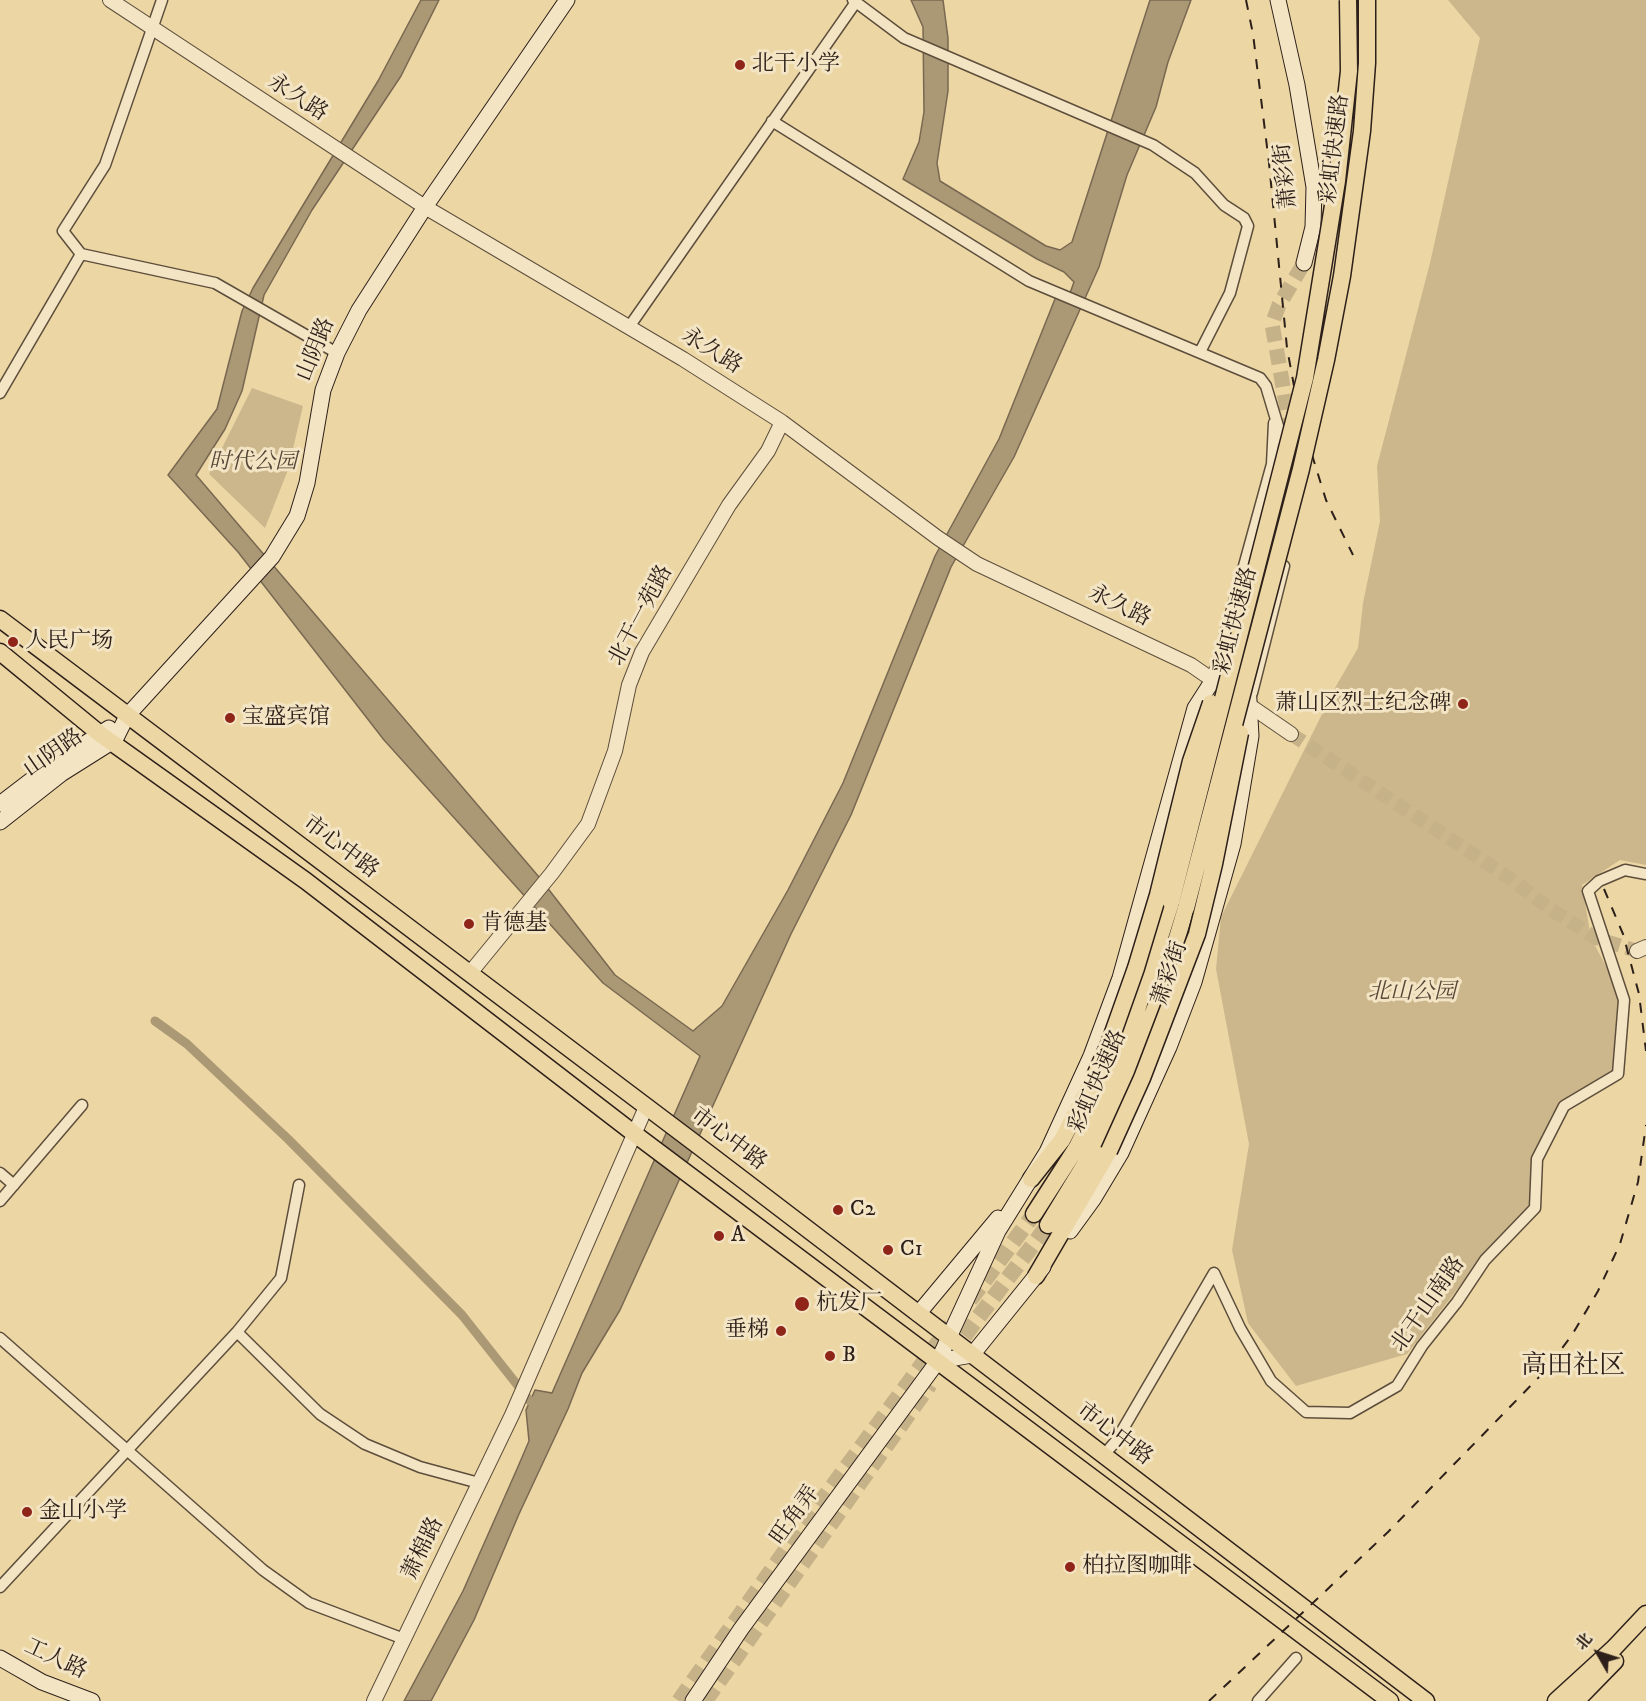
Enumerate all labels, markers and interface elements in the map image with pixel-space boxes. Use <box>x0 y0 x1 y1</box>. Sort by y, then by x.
place label: 北干小学 <box>752 52 840 78</box>
marker: 北干小学 <box>733 58 747 72</box>
street label: 永久路 <box>262 70 332 128</box>
street label: 彩虹快速路 <box>1316 93 1356 205</box>
street label: 萧彩街 <box>1270 142 1304 210</box>
street label: 山阴路 <box>292 314 342 386</box>
street label: 永久路 <box>676 323 746 381</box>
park label: 时代公园 <box>209 450 297 476</box>
street label: 北干一苑路 <box>605 561 679 671</box>
street label: 彩虹快速路 <box>1210 564 1264 678</box>
street label: 永久路 <box>1084 581 1154 633</box>
place label: 人民广场 <box>25 629 113 655</box>
marker: 人民广场 <box>6 635 20 649</box>
place label: 萧山区烈士纪念碑 <box>1275 691 1451 717</box>
marker: 萧山区烈士纪念碑 <box>1456 697 1470 711</box>
place label: 宝盛宾馆 <box>242 705 330 731</box>
marker: 宝盛宾馆 <box>223 711 237 725</box>
street label: 山阴路 <box>19 724 89 784</box>
street label: 市心中路 <box>297 811 383 885</box>
place label: 肯德基 <box>481 911 547 937</box>
marker: 肯德基 <box>462 917 476 931</box>
street label: 萧彩街 <box>1148 939 1194 1009</box>
park label: 北山公园 <box>1368 980 1456 1006</box>
street label: 彩虹快速路 <box>1065 1026 1133 1138</box>
street label: 市心中路 <box>685 1103 771 1177</box>
place label: C2 <box>850 1197 875 1223</box>
marker: C2 <box>831 1203 845 1217</box>
place label: A <box>731 1223 745 1249</box>
marker: A <box>712 1229 726 1243</box>
place label: C1 <box>900 1237 923 1263</box>
marker: C1 <box>881 1243 895 1257</box>
street label: 北干山南路 <box>1387 1252 1471 1358</box>
place label: 杭发厂 <box>816 1291 882 1317</box>
marker: 杭发厂 <box>793 1295 811 1313</box>
place label: 垂梯 <box>725 1318 769 1344</box>
marker: 垂梯 <box>774 1324 788 1338</box>
place label: B <box>842 1343 856 1369</box>
marker: B <box>823 1349 837 1363</box>
district label: 高田社区 <box>1521 1352 1625 1384</box>
street label: 市心中路 <box>1071 1398 1157 1472</box>
street label: 旺角弄 <box>766 1482 826 1550</box>
place label: 金山小学 <box>39 1499 127 1525</box>
marker: 金山小学 <box>20 1505 34 1519</box>
street label: 萧棉路 <box>398 1514 450 1584</box>
place label: 柏拉图咖啡 <box>1082 1554 1192 1580</box>
marker: 柏拉图咖啡 <box>1063 1560 1077 1574</box>
north arrow <box>1568 1623 1628 1683</box>
text: 北 <box>1571 1629 1597 1654</box>
street label: 工人路 <box>20 1634 90 1686</box>

